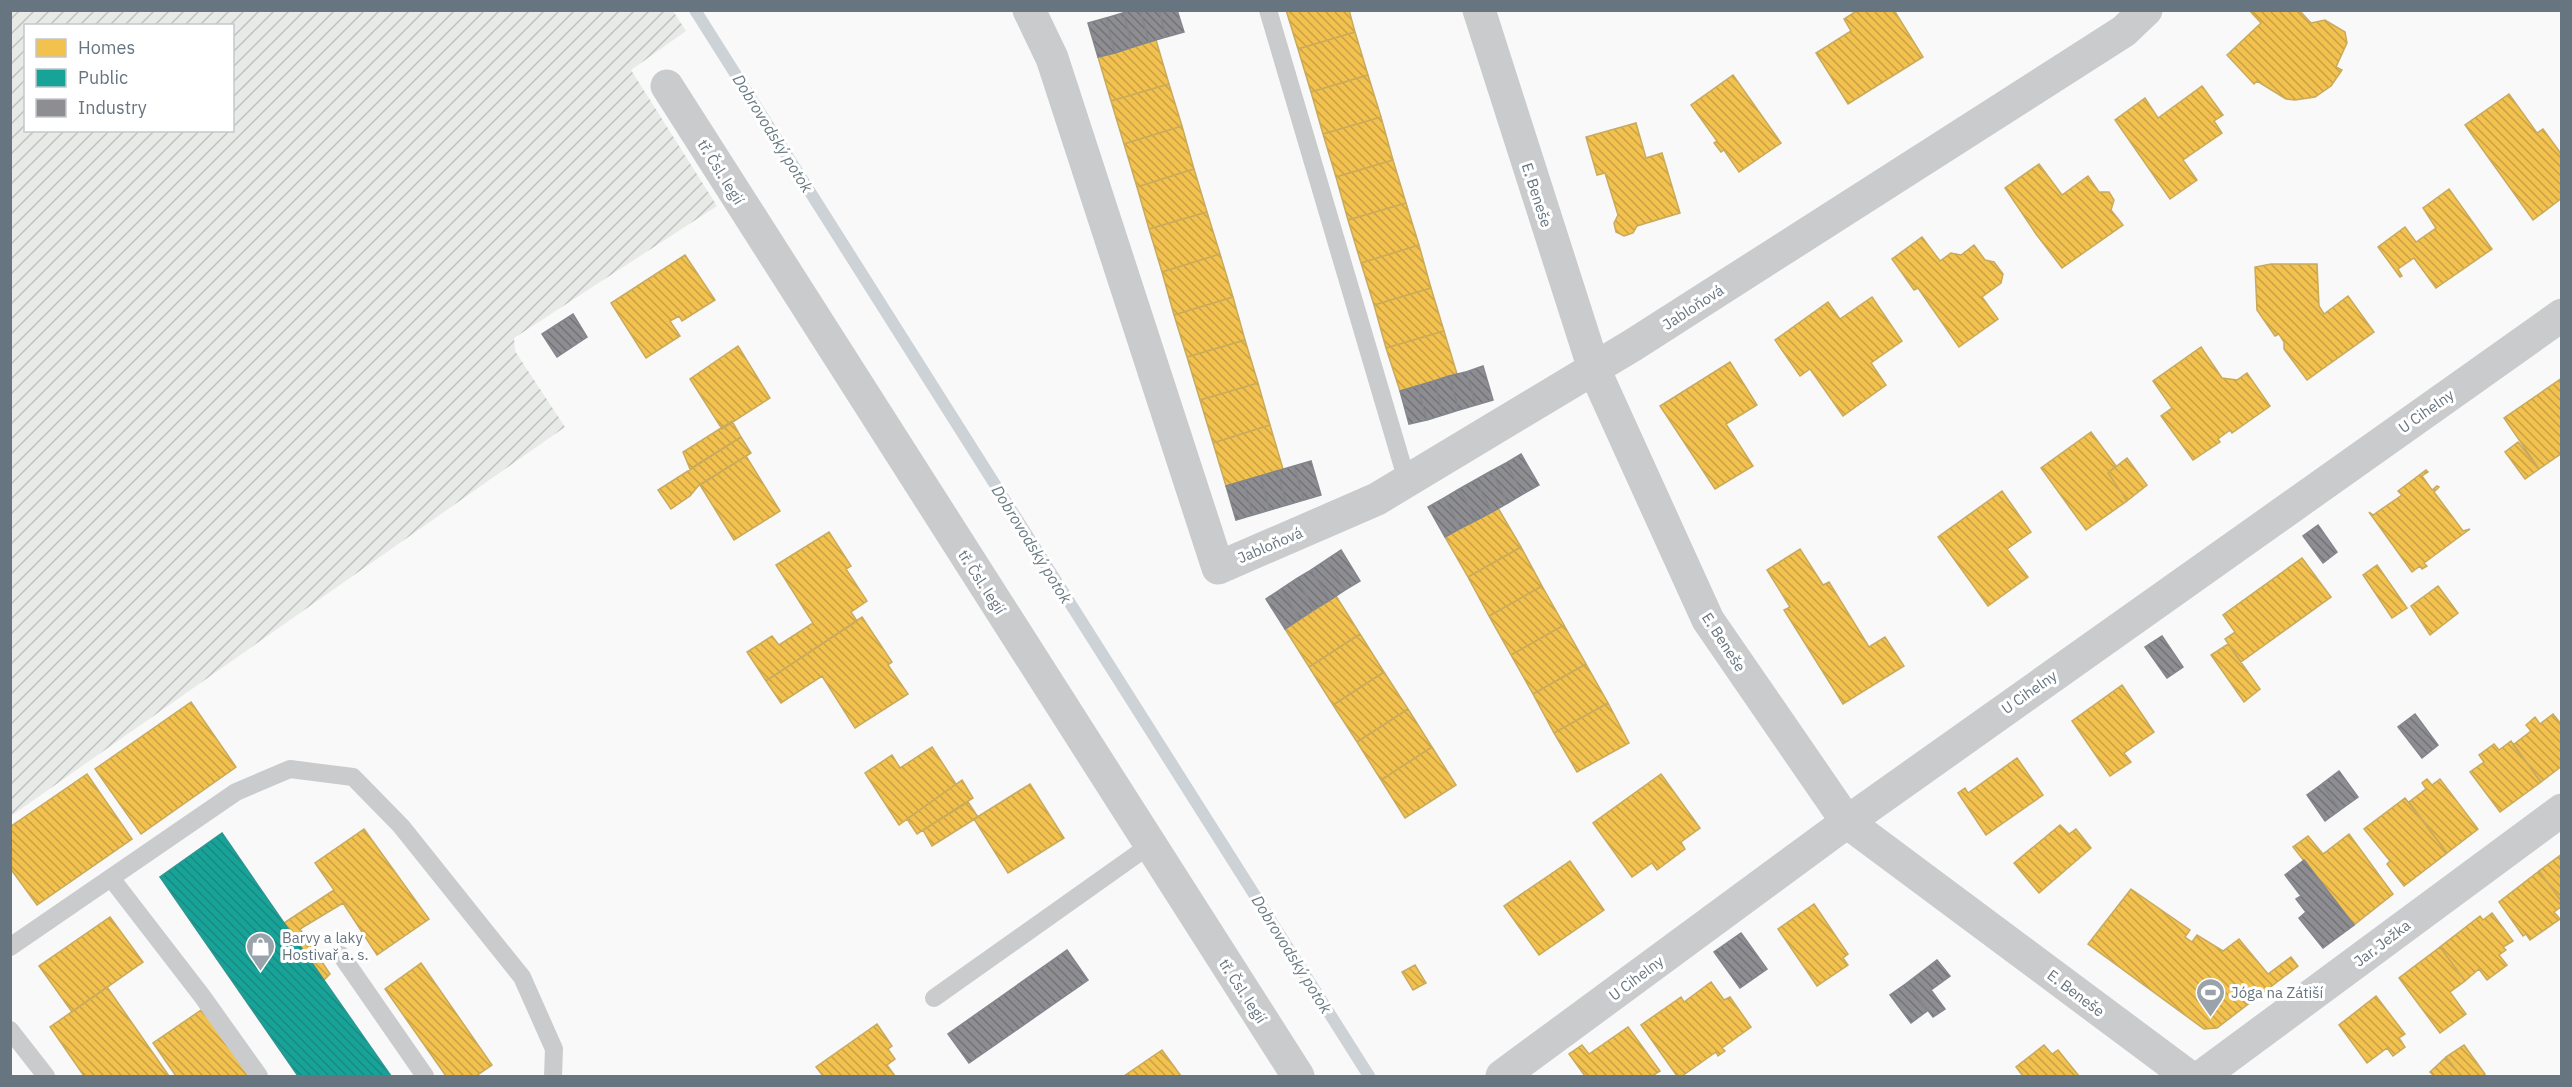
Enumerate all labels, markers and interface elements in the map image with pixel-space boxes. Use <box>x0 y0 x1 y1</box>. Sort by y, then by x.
legend <box>24 24 234 132</box>
text: Homes <box>78 36 135 59</box>
text: Public <box>78 66 128 89</box>
water label: Dobrovodský potok <box>729 70 818 196</box>
text: Industry <box>78 96 147 119</box>
street label: tř. Čsl. legií <box>693 136 749 208</box>
street label: E. Beneše <box>1518 160 1556 230</box>
street label: Jabloňová <box>1659 280 1727 334</box>
street label: U Cihelny <box>2395 385 2458 437</box>
water label: Dobrovodský potok <box>988 481 1077 607</box>
street label: Jabloňová <box>1235 523 1305 567</box>
street label: tř. Čsl. legií <box>954 546 1010 618</box>
street label: E. Beneše <box>1698 609 1750 675</box>
street label: U Cihelny <box>1998 666 2061 718</box>
water label: Dobrovodský potok <box>1248 891 1337 1017</box>
street label: Jar. Ježka <box>2350 915 2414 971</box>
place label: Barvy a laky Hostivař a. s. <box>282 928 369 964</box>
shop icon: Barvy a laky Hostivař a. s. <box>245 930 277 972</box>
street label: U Cihelny <box>1605 951 1667 1005</box>
street label: tř. Čsl. legií <box>1215 955 1271 1027</box>
street label: E. Beneše <box>2044 965 2108 1021</box>
sports icon: Jóga na Zátiší <box>2194 976 2226 1018</box>
place label: Jóga na Zátiší <box>2231 983 2324 1002</box>

